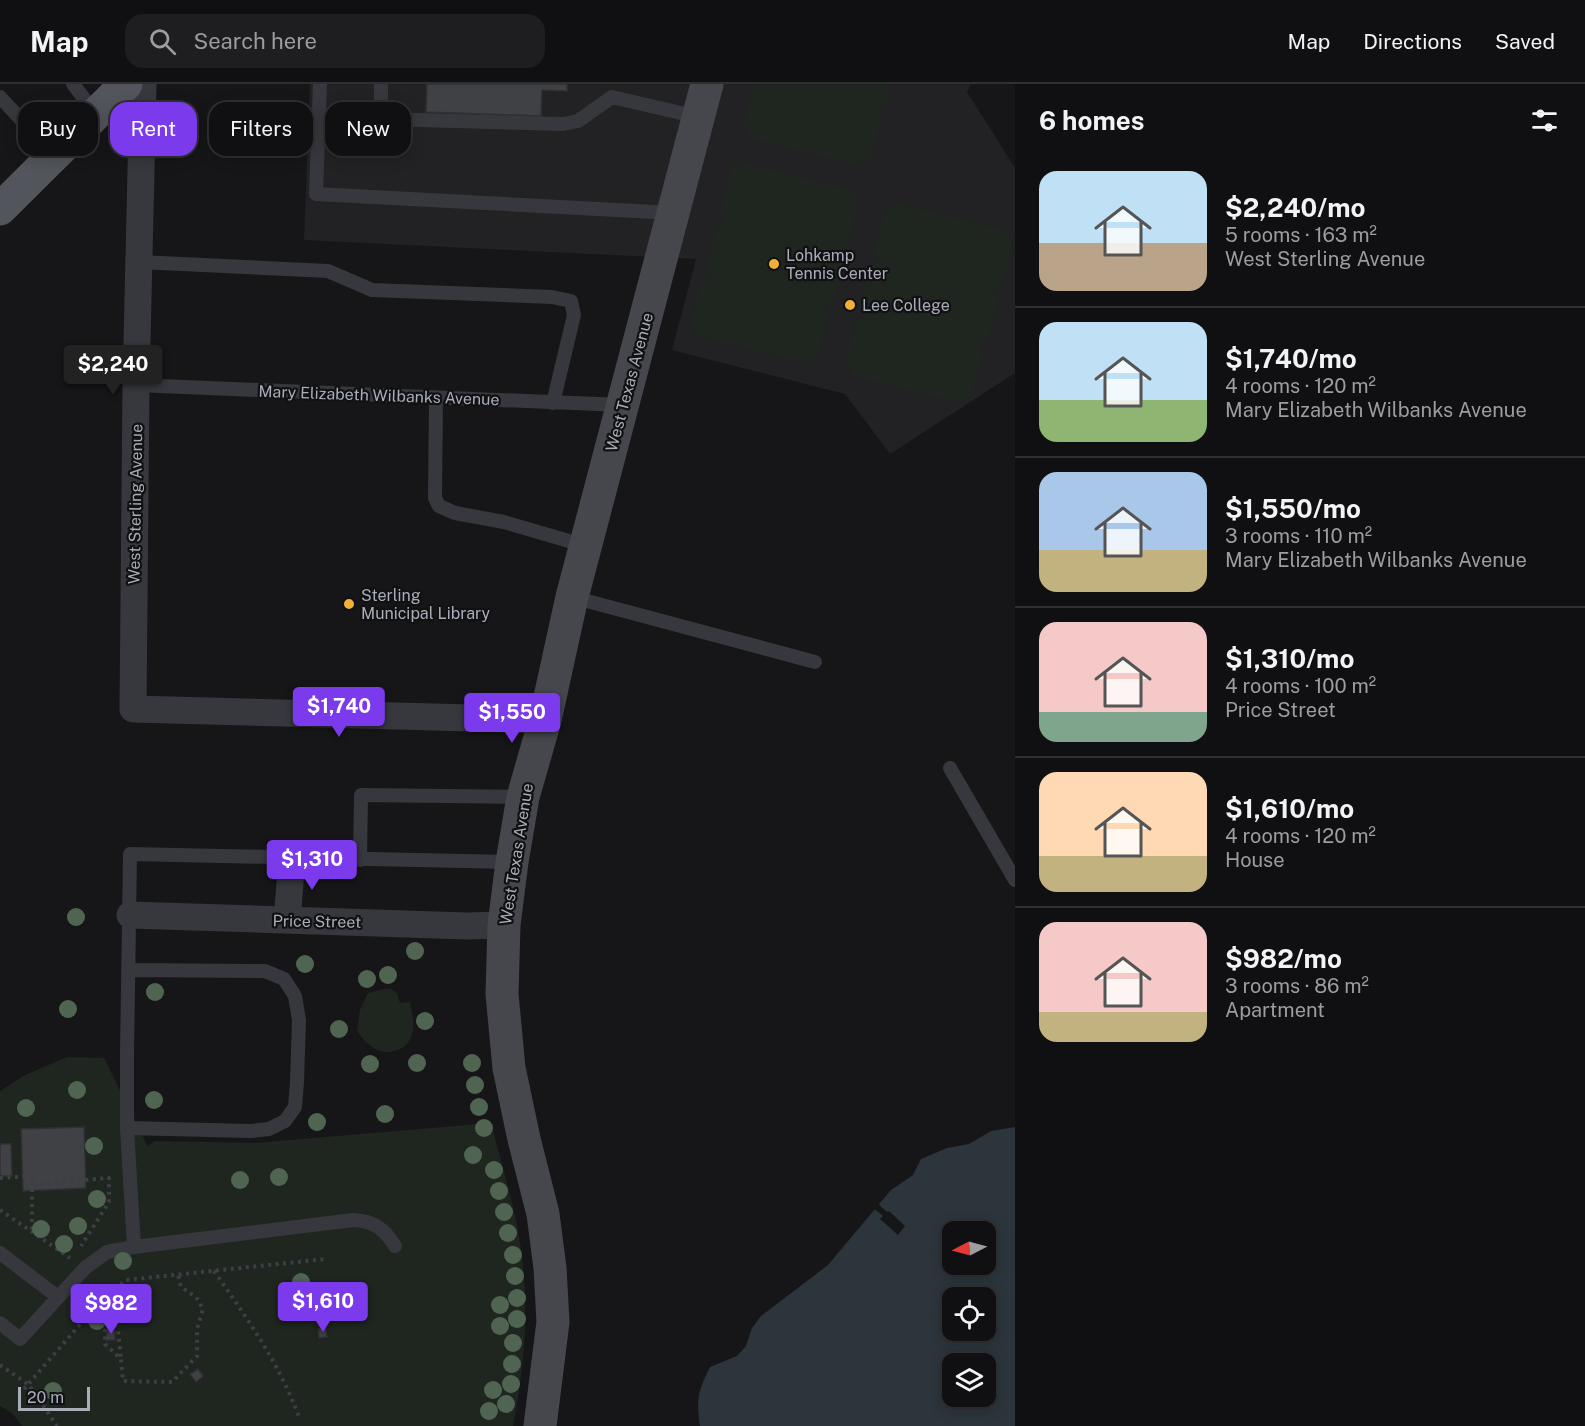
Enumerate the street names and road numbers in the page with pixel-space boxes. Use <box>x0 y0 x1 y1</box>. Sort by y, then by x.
street label: West Texas Avenue <box>602 311 657 454</box>
street label: Mary Elizabeth Wilbanks Avenue <box>258 382 500 409</box>
street label: West Sterling Avenue <box>125 424 146 584</box>
street label: West Texas Avenue <box>496 782 537 926</box>
street label: Price Street <box>273 911 361 932</box>

